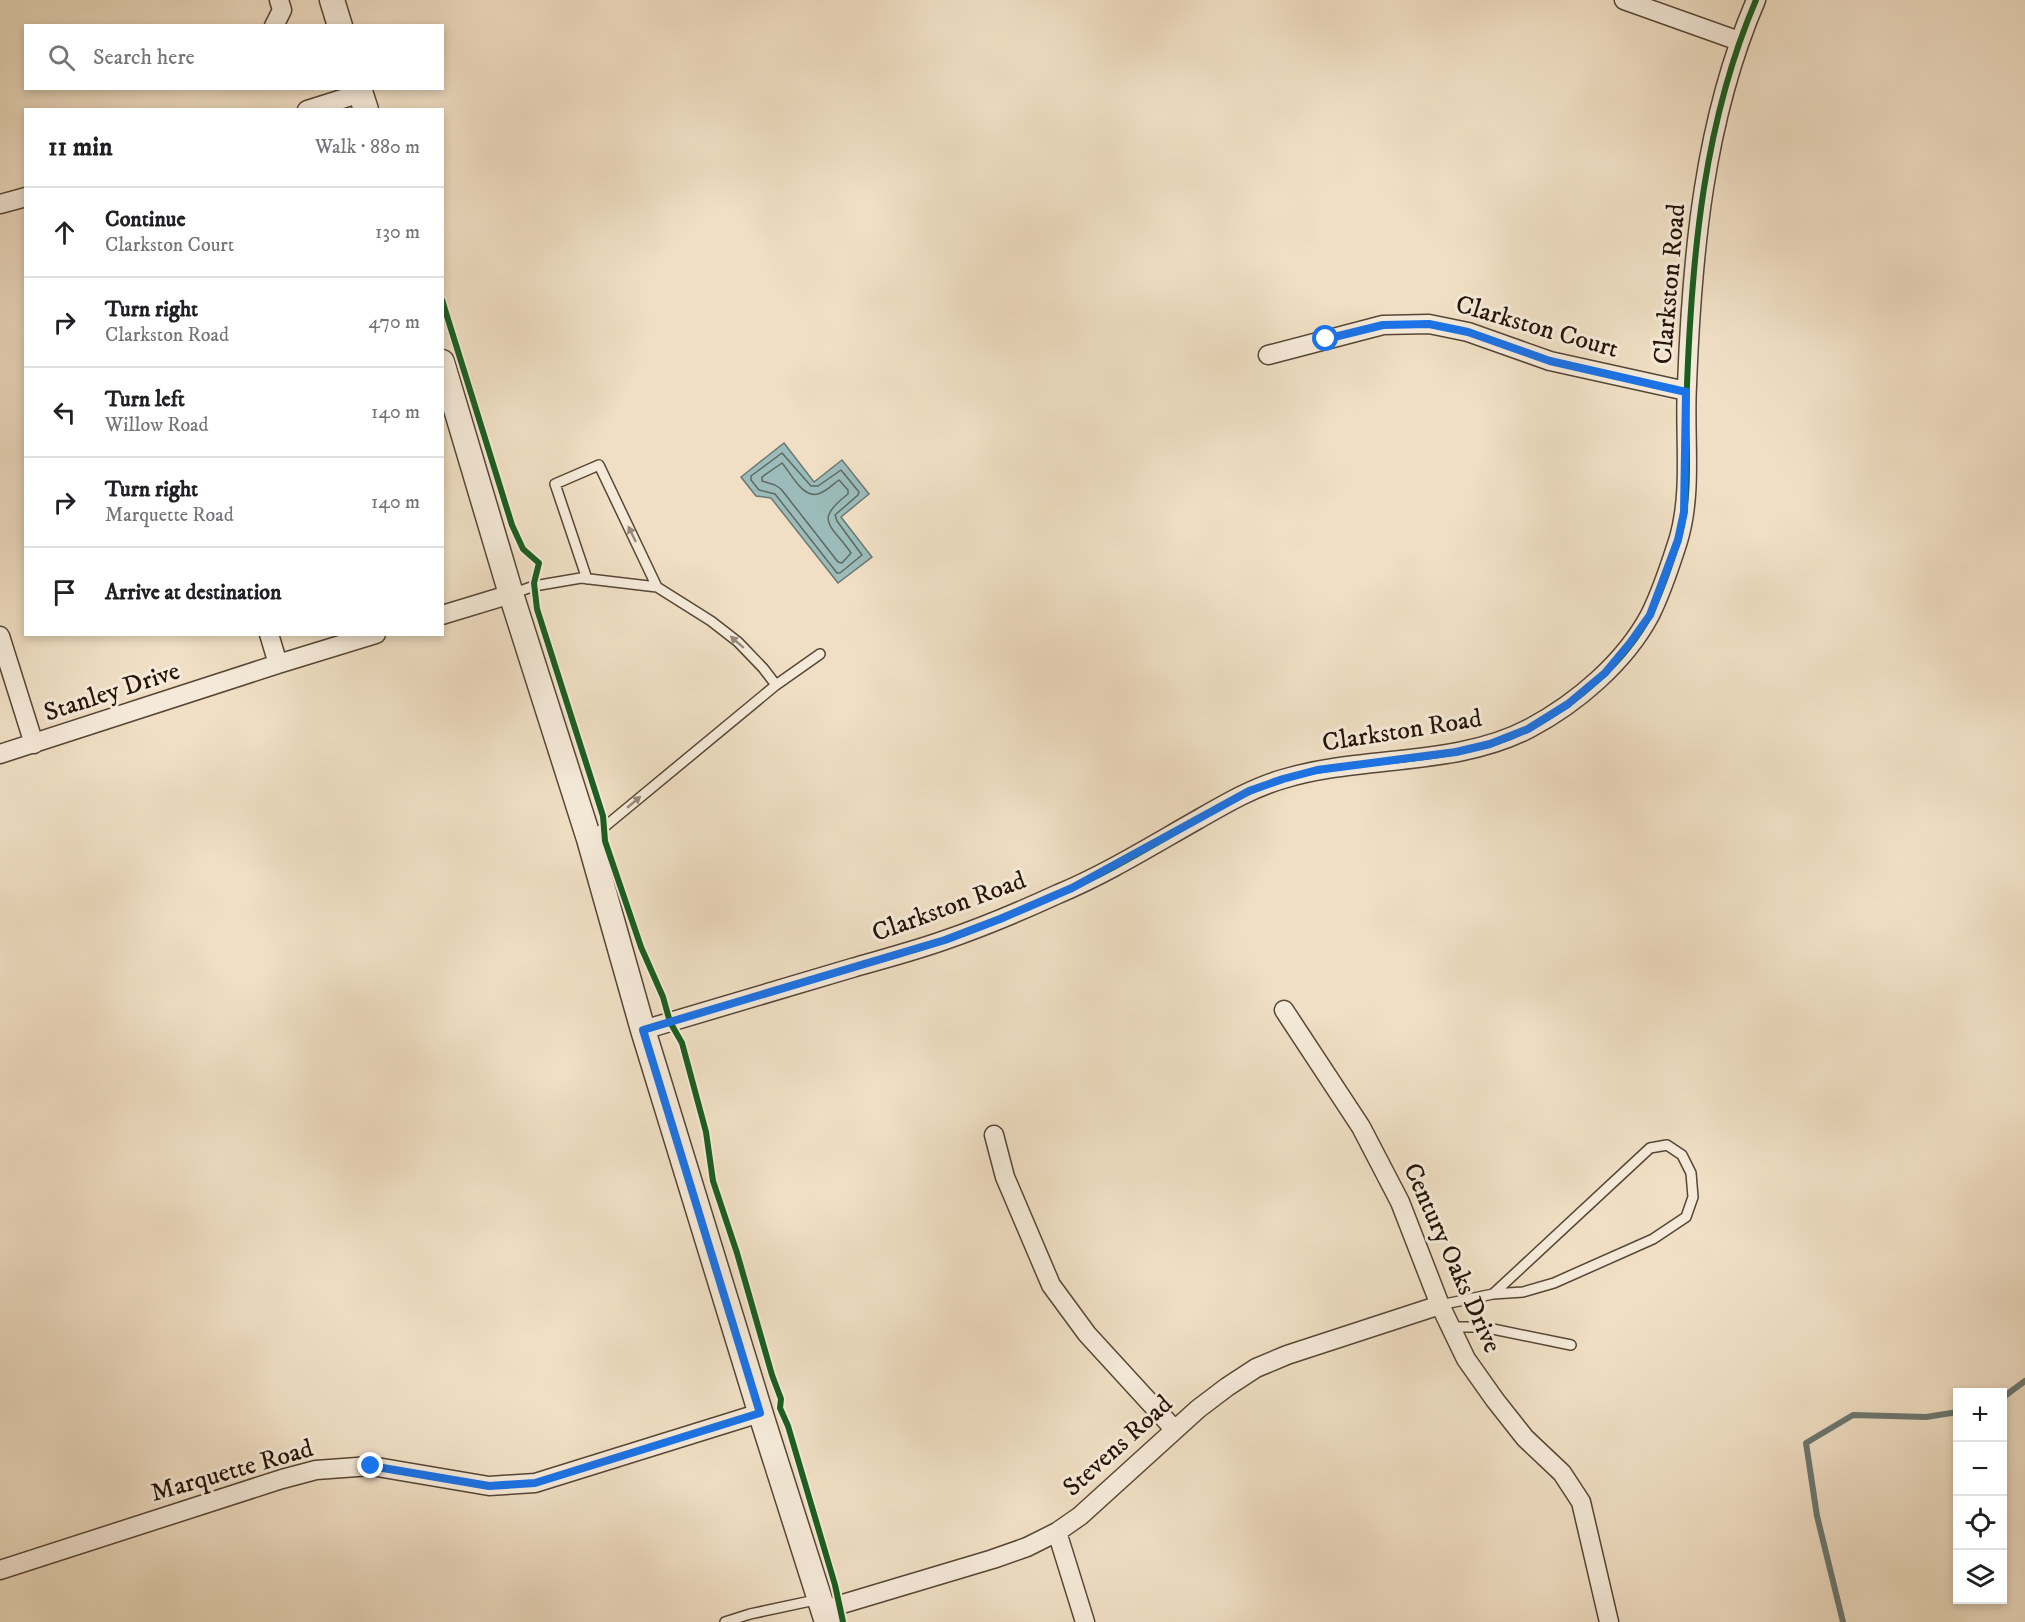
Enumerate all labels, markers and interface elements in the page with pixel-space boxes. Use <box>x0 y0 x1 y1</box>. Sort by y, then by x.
search box <box>24 24 444 90</box>
icon: search <box>45 41 78 74</box>
text: Search here <box>93 44 195 71</box>
text: 11 min <box>48 131 113 164</box>
text: Walk · 880 m <box>315 135 420 160</box>
street label: Clarkston Road <box>1647 202 1693 366</box>
text: Continue <box>105 206 186 233</box>
icon: ahead <box>48 216 81 249</box>
text: 130 m <box>375 220 420 245</box>
text: Clarkston Court <box>105 233 234 258</box>
street label: Clarkston Court <box>1452 288 1622 366</box>
text: Turn right <box>105 296 198 323</box>
icon: right <box>48 306 81 339</box>
text: 470 m <box>369 310 420 335</box>
text: Clarkston Road <box>105 323 229 348</box>
route start <box>1312 325 1338 351</box>
text: Turn left <box>105 386 185 413</box>
icon: left <box>48 396 81 429</box>
text: 140 m <box>371 400 420 425</box>
text: Willow Road <box>105 413 209 438</box>
text: Turn right <box>105 476 198 503</box>
icon: right <box>48 486 81 519</box>
text: 140 m <box>371 490 420 515</box>
text: Marquette Road <box>105 503 234 528</box>
one-way arrow <box>627 526 637 543</box>
icon: arrive <box>48 576 81 609</box>
text: Arrive at destination <box>105 579 282 606</box>
one-way arrow <box>730 636 745 649</box>
street label: Stanley Drive <box>40 655 184 729</box>
street label: Clarkston Road <box>1320 702 1484 760</box>
one-way arrow <box>627 797 642 809</box>
street label: Clarkston Road <box>868 864 1030 950</box>
street label: Century Oaks Drive <box>1395 1158 1509 1358</box>
street label: Stevens Road <box>1056 1388 1180 1504</box>
map controls <box>1953 1388 2007 1604</box>
button: + <box>1953 1388 2007 1442</box>
street label: Marquette Road <box>147 1432 317 1510</box>
button: − <box>1953 1442 2007 1496</box>
route end <box>357 1452 383 1478</box>
button: locate <box>1953 1496 2007 1550</box>
button: layers <box>1953 1550 2007 1604</box>

